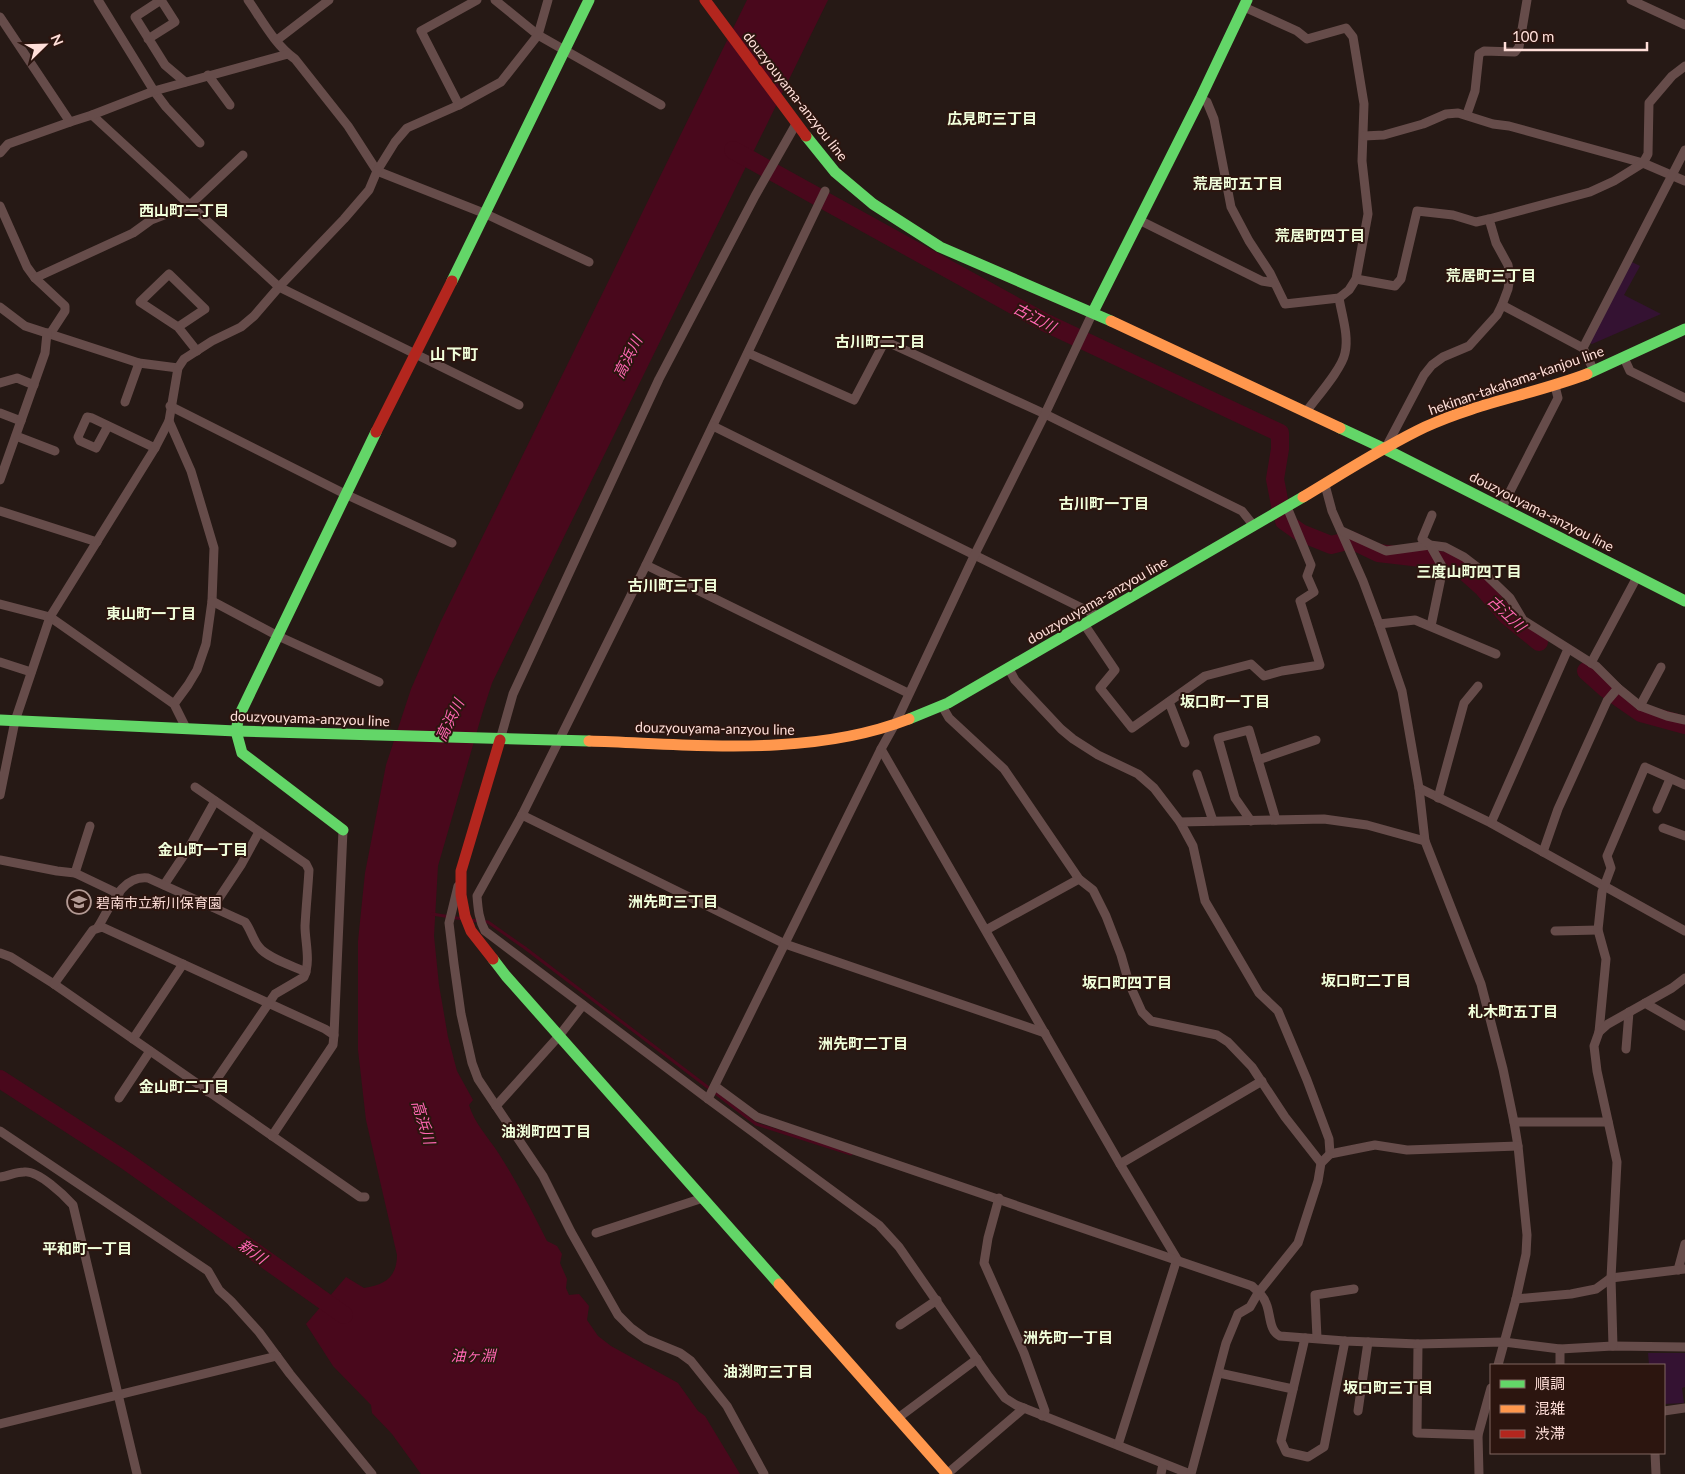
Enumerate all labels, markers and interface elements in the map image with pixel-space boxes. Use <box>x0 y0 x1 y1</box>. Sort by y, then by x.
north arrow <box>20 20 70 70</box>
scale bar <box>1505 20 1648 52</box>
text: 100 m <box>1512 27 1554 45</box>
street label: douzyouyama-anzyou line <box>740 28 852 164</box>
text: N <box>47 31 67 48</box>
district label: 広見町三丁目 <box>947 109 1037 127</box>
district label: 荒居町五丁目 <box>1193 174 1283 192</box>
district label: 西山町二丁目 <box>139 201 229 219</box>
district label: 荒居町四丁目 <box>1275 226 1365 244</box>
district label: 荒居町三丁目 <box>1446 266 1536 284</box>
water label: 古江川 <box>1011 298 1061 336</box>
water label: 高浜川 <box>609 331 646 381</box>
district label: 古川町二丁目 <box>835 332 925 350</box>
street label: hekinan-takahama-kanjou line <box>1426 342 1606 418</box>
district label: 山下町 <box>430 344 478 363</box>
street label: douzyouyama-anzyou line <box>1467 467 1617 555</box>
district label: 古川町一丁目 <box>1059 494 1149 512</box>
street label: douzyouyama-anzyou line <box>1024 553 1170 647</box>
district label: 三度山町四丁目 <box>1416 562 1522 580</box>
district label: 古川町三丁目 <box>628 576 718 594</box>
water label: 古江川 <box>1484 591 1531 636</box>
district label: 東山町一丁目 <box>106 604 196 622</box>
district label: 坂口町一丁目 <box>1180 692 1270 710</box>
water label: 高浜川 <box>431 694 468 744</box>
street label: douzyouyama-anzyou line <box>230 707 390 729</box>
street label: douzyouyama-anzyou line <box>635 718 795 738</box>
district label: 金山町一丁目 <box>158 840 248 858</box>
school or university icon: 碧南市立新川保育園 <box>66 889 92 915</box>
district label: 洲先町三丁目 <box>628 892 718 910</box>
place label: 碧南市立新川保育園 <box>96 894 222 911</box>
district label: 坂口町二丁目 <box>1321 971 1411 989</box>
district label: 坂口町四丁目 <box>1082 973 1172 991</box>
district label: 札木町五丁目 <box>1468 1002 1558 1020</box>
district label: 洲先町二丁目 <box>818 1034 908 1052</box>
district label: 金山町二丁目 <box>139 1077 229 1095</box>
water label: 高浜川 <box>409 1098 440 1148</box>
district label: 油渕町四丁目 <box>501 1122 591 1140</box>
water label: 新川 <box>236 1235 272 1268</box>
district label: 平和町一丁目 <box>42 1239 132 1257</box>
district label: 洲先町一丁目 <box>1023 1328 1113 1346</box>
water label: 油ヶ淵 <box>450 1346 497 1364</box>
district label: 油渕町三丁目 <box>723 1362 813 1380</box>
legend <box>1490 1364 1665 1454</box>
text: 順調 <box>1535 1374 1565 1392</box>
district label: 坂口町三丁目 <box>1343 1378 1433 1396</box>
text: 混雑 <box>1535 1399 1565 1417</box>
text: 渋滞 <box>1535 1424 1565 1442</box>

